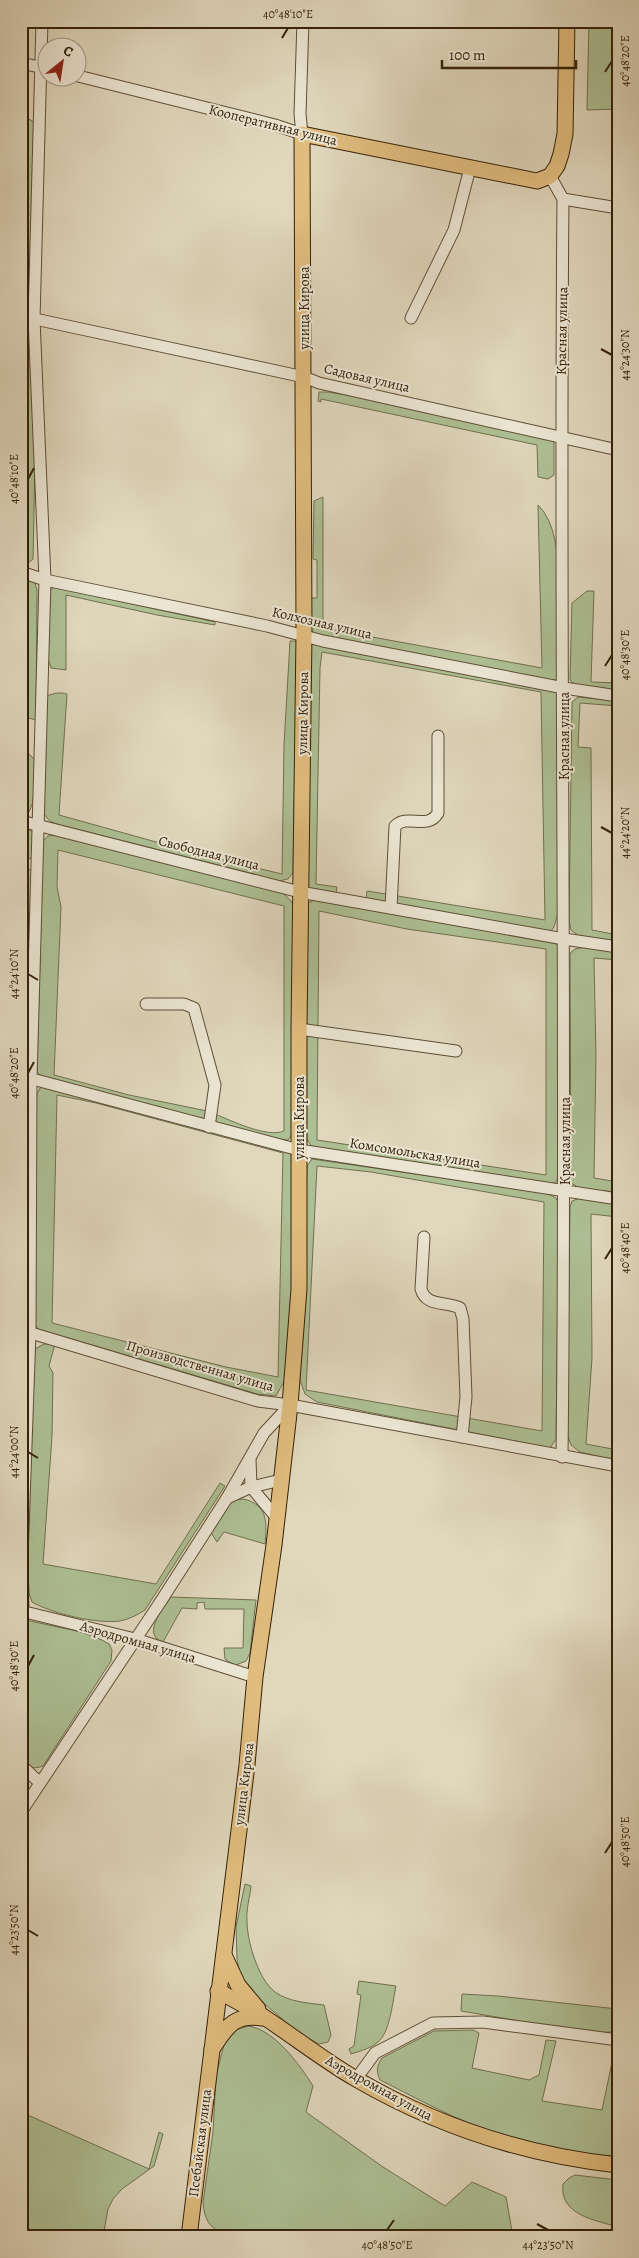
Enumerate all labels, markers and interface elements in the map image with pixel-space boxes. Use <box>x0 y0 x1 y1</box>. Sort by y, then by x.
text: 40°48'10"E <box>263 6 313 22</box>
text: 40°48'20"E <box>617 35 633 87</box>
north arrow <box>38 38 88 88</box>
scale bar <box>442 38 575 70</box>
text: С <box>60 41 77 62</box>
text: 100 m <box>449 45 486 65</box>
street label: Кооперативная улица <box>207 100 340 150</box>
street label: улица Кирова <box>295 266 314 351</box>
street label: Красная улица <box>552 286 572 375</box>
text: 44°24'30"N <box>617 329 633 381</box>
street label: Садовая улица <box>322 359 412 397</box>
text: 40°48'10"E <box>6 454 22 504</box>
street label: Колхозная улица <box>270 602 374 644</box>
text: 40°48'30"E <box>617 630 633 680</box>
street label: улица Кирова <box>293 671 313 756</box>
street label: Красная улица <box>555 691 574 780</box>
text: 44°24'20"N <box>617 807 633 859</box>
street label: Свободная улица <box>157 831 262 875</box>
text: 44°24'10"N <box>6 948 22 999</box>
text: 40°48'20"E <box>6 1047 22 1099</box>
street label: улица Кирова <box>290 1076 309 1161</box>
street label: Красная улица <box>556 1096 575 1185</box>
street label: Комсомольская улица <box>348 1133 482 1173</box>
text: 40°48'40"E <box>617 1222 633 1274</box>
street label: Производственная улица <box>124 1336 276 1396</box>
text: 44°24'00"N <box>6 1425 22 1478</box>
street label: Аэродромная улица <box>77 1616 199 1668</box>
text: 40°48'30"E <box>6 1641 22 1691</box>
street label: улица Кирова <box>229 1741 259 1827</box>
text: 40°48'50"E <box>617 1816 633 1868</box>
text: 44°23'50"N <box>6 1904 22 1956</box>
street label: Аэродромная улица <box>321 2050 436 2126</box>
street label: Псебайская улица <box>184 2087 216 2198</box>
text: 40°48'50"E <box>361 2237 413 2253</box>
text: 44°23'50"N <box>522 2237 574 2253</box>

